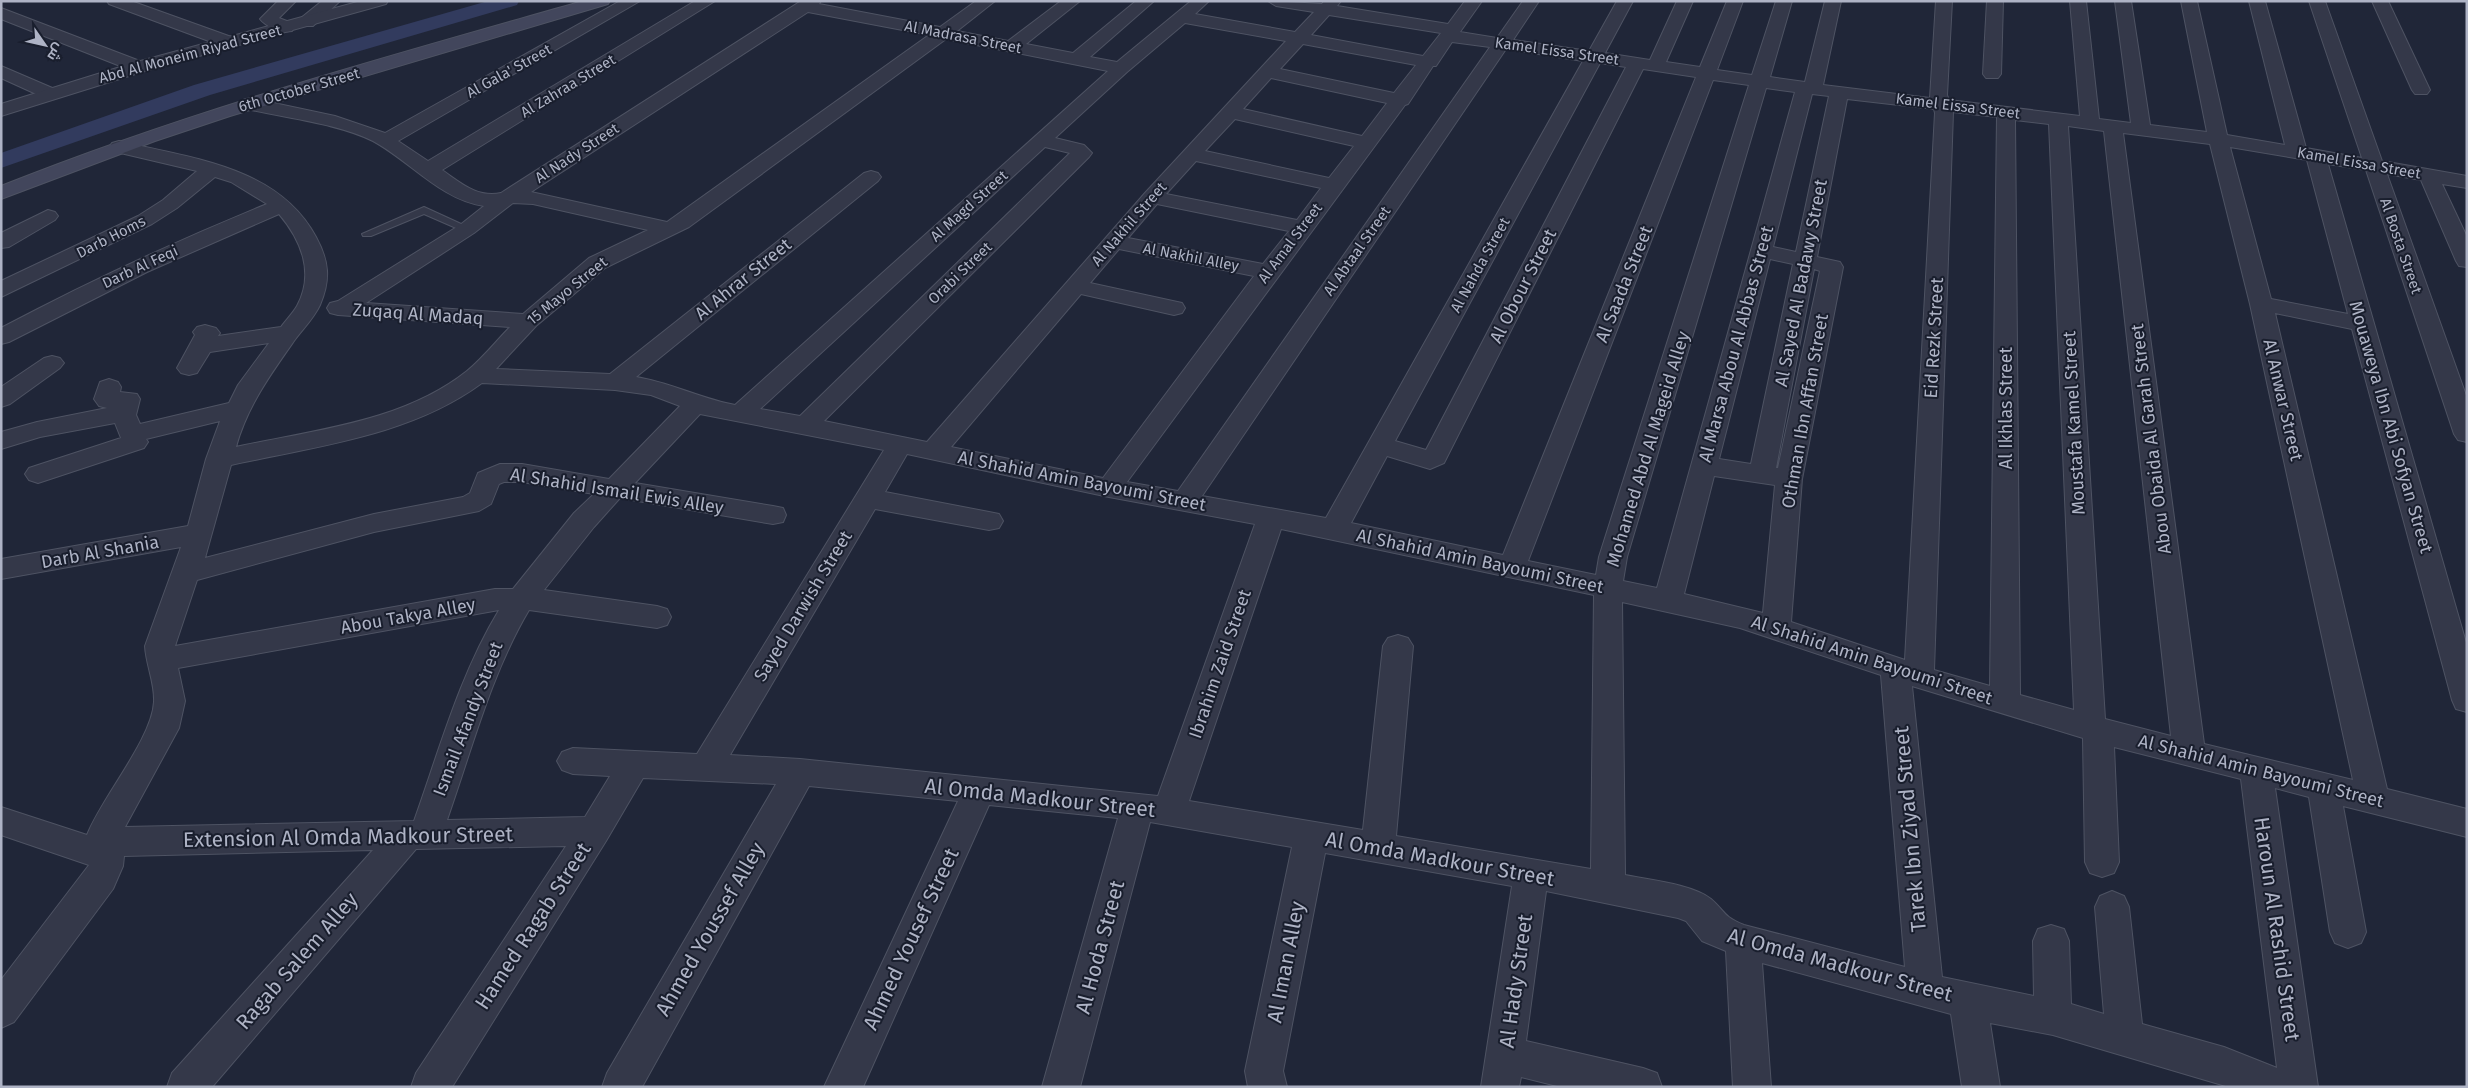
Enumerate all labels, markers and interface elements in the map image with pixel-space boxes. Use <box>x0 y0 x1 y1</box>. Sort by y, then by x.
street label: Al Madrasa Street <box>903 17 1024 57</box>
north arrow <box>20 20 70 70</box>
street label: Abd Al Moneim Riyad Street <box>97 21 284 87</box>
street label: Kamel Eissa Street <box>1494 33 1621 69</box>
text: ش <box>43 40 67 64</box>
street label: Al Gala' Street <box>463 40 555 102</box>
street label: Al Zahraa Street <box>517 50 619 121</box>
street label: 6th October Street <box>236 64 362 116</box>
street label: Kamel Eissa Street <box>1895 89 2022 123</box>
street label: Al Nady Street <box>532 119 623 187</box>
street label: Kamel Eissa Street <box>2296 143 2423 183</box>
street label: Al Magd Street <box>927 166 1012 245</box>
street label: Al Sayed Al Badawy Street <box>1770 177 1832 389</box>
street label: Al Nakhil Street <box>1088 178 1171 270</box>
street label: Al Bosta Street <box>2376 196 2426 297</box>
street label: Al Amal Street <box>1254 199 1326 287</box>
street label: Al Abtaal Street <box>1320 202 1395 299</box>
street label: Darb Homs <box>73 212 149 262</box>
street label: Al Nahda Street <box>1446 214 1514 316</box>
street label: Al Saada Street <box>1591 222 1658 346</box>
street label: Al Marsa Abou Al Abbas Street <box>1694 223 1778 465</box>
street label: Al Obour Street <box>1485 225 1561 347</box>
street label: Al Ahrar Street <box>690 233 796 325</box>
street label: Orabi Street <box>924 238 996 308</box>
street label: Al Nakhil Alley <box>1142 239 1241 275</box>
street label: Darb Al Feqi <box>99 242 181 292</box>
street label: 15 Mayo Street <box>523 253 611 329</box>
street label: Eid Rezk Street <box>1920 276 1948 399</box>
street label: Zuqaq Al Madaq <box>352 298 484 330</box>
street label: Mouaweya Ibn Abi Sofyan Street <box>2344 298 2438 556</box>
street label: Othman Ibn Affan Street <box>1777 311 1833 510</box>
street label: Abou Obaida Al Garah Street <box>2126 322 2176 555</box>
street label: Mohamed Abd Al Mageid Alley <box>1602 329 1694 569</box>
street label: Moustafa Kamel Street <box>2058 330 2090 516</box>
street label: Al Anwar Street <box>2258 337 2308 463</box>
street label: Al Ikhlas Street <box>1995 346 2017 469</box>
street label: Al Shahid Amin Bayoumi Street <box>956 446 1208 516</box>
street label: Al Shahid Ismail Ewis Alley <box>509 463 725 519</box>
street label: Al Shahid Amin Bayoumi Street <box>1354 524 1606 598</box>
street label: Sayed Darwish Street <box>749 526 857 685</box>
street label: Darb Al Shania <box>39 531 161 573</box>
street label: Ibrahim Zaid Street <box>1184 586 1256 741</box>
street label: Abou Takya Alley <box>339 593 477 639</box>
street label: Al Shahid Amin Bayoumi Street <box>1749 611 1996 710</box>
street label: Ismail Afandy Street <box>428 638 508 799</box>
street label: Tarek Ibn Ziyad Street <box>1888 725 1932 933</box>
street label: Al Shahid Amin Bayoumi Street <box>2136 730 2386 812</box>
street label: Al Omda Madkour Street <box>923 773 1157 823</box>
street label: Haroun Al Rashid Street <box>2248 815 2306 1043</box>
street label: Extension Al Omda Madkour Street <box>183 821 514 853</box>
street label: Al Omda Madkour Street <box>1324 826 1557 892</box>
street label: Hamed Ragab Street <box>469 837 597 1014</box>
street label: Ahmed Youssef Alley <box>650 837 771 1020</box>
street label: Ahmed Yousef Street <box>857 844 965 1034</box>
street label: Al Hoda Street <box>1070 877 1130 1016</box>
street label: Ragab Salem Alley <box>230 887 364 1035</box>
street label: Al Iman Alley <box>1261 898 1311 1025</box>
street label: Al Hady Street <box>1494 912 1538 1050</box>
street label: Al Omda Madkour Street <box>1725 922 1956 1008</box>

